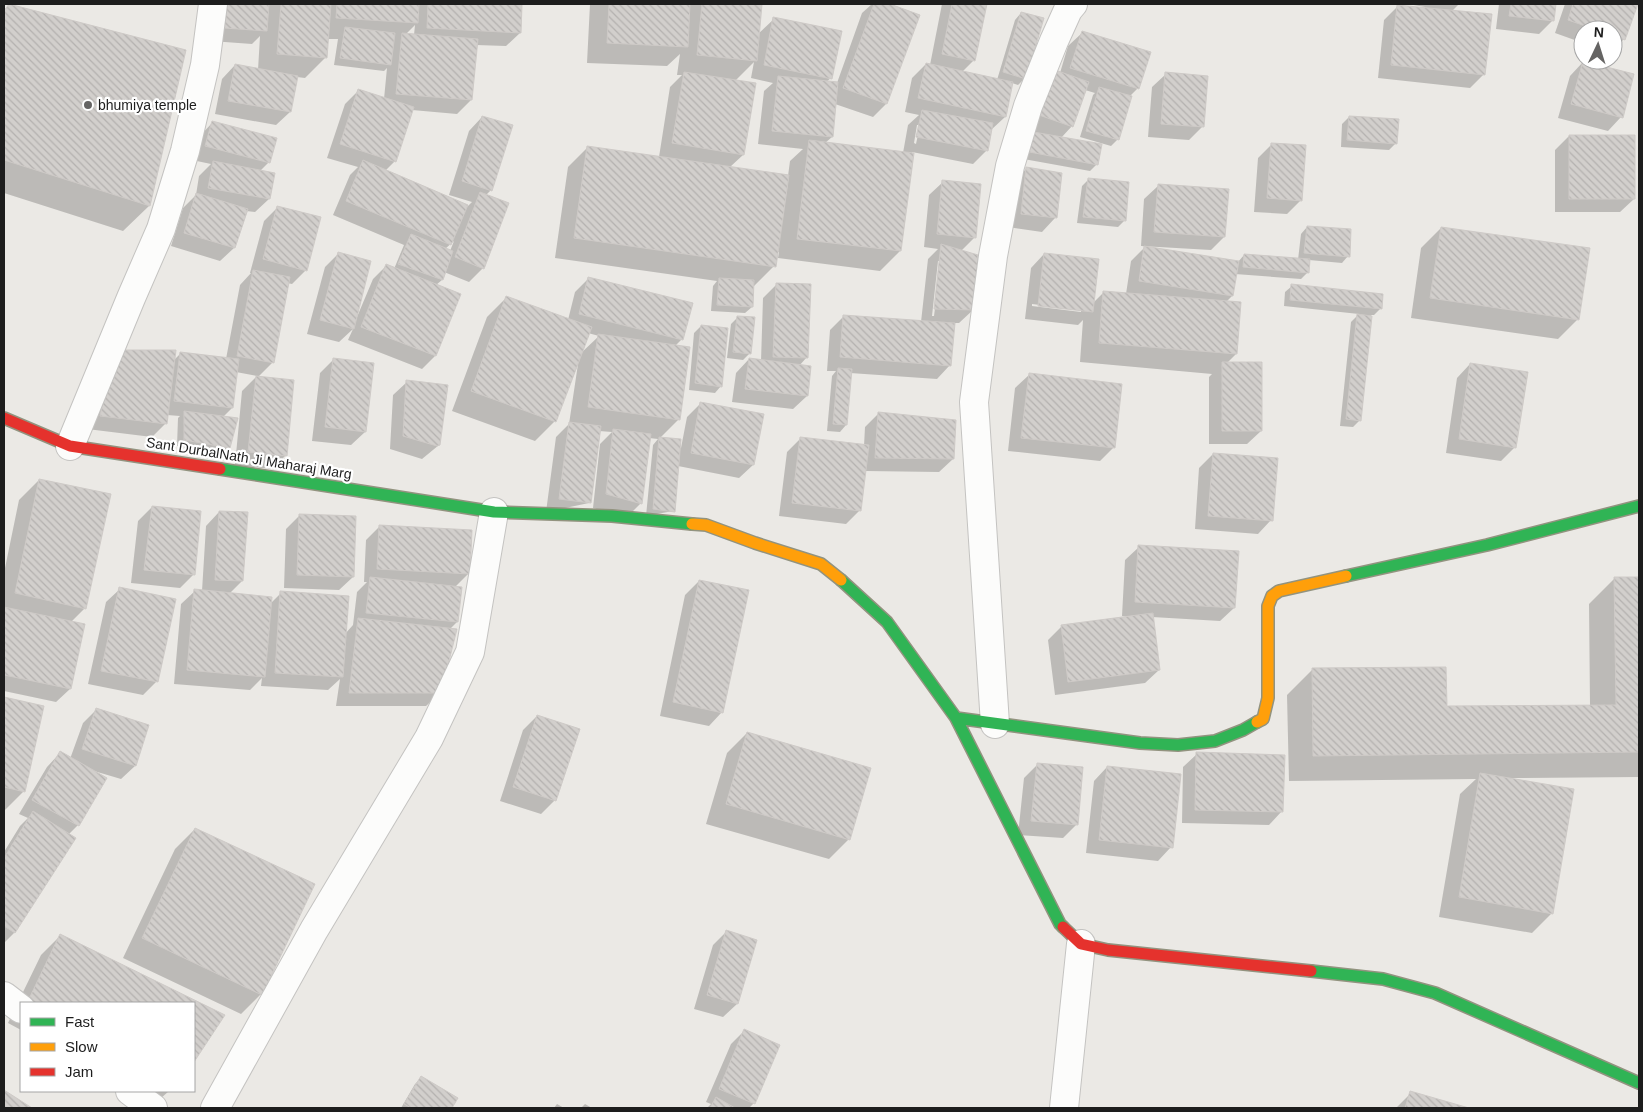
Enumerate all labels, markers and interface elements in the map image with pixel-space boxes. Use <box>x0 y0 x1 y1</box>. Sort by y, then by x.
north arrow <box>1573 20 1623 70</box>
text: N <box>1593 24 1605 40</box>
place label: bhumiya temple <box>98 97 197 113</box>
marker: bhumiya temple <box>82 99 94 111</box>
street label: Sant DurbalNath Ji Maharaj Marg <box>145 434 353 482</box>
legend <box>20 1002 195 1092</box>
text: Fast <box>65 1013 95 1030</box>
text: Slow <box>65 1038 98 1055</box>
text: Jam <box>65 1063 93 1080</box>

